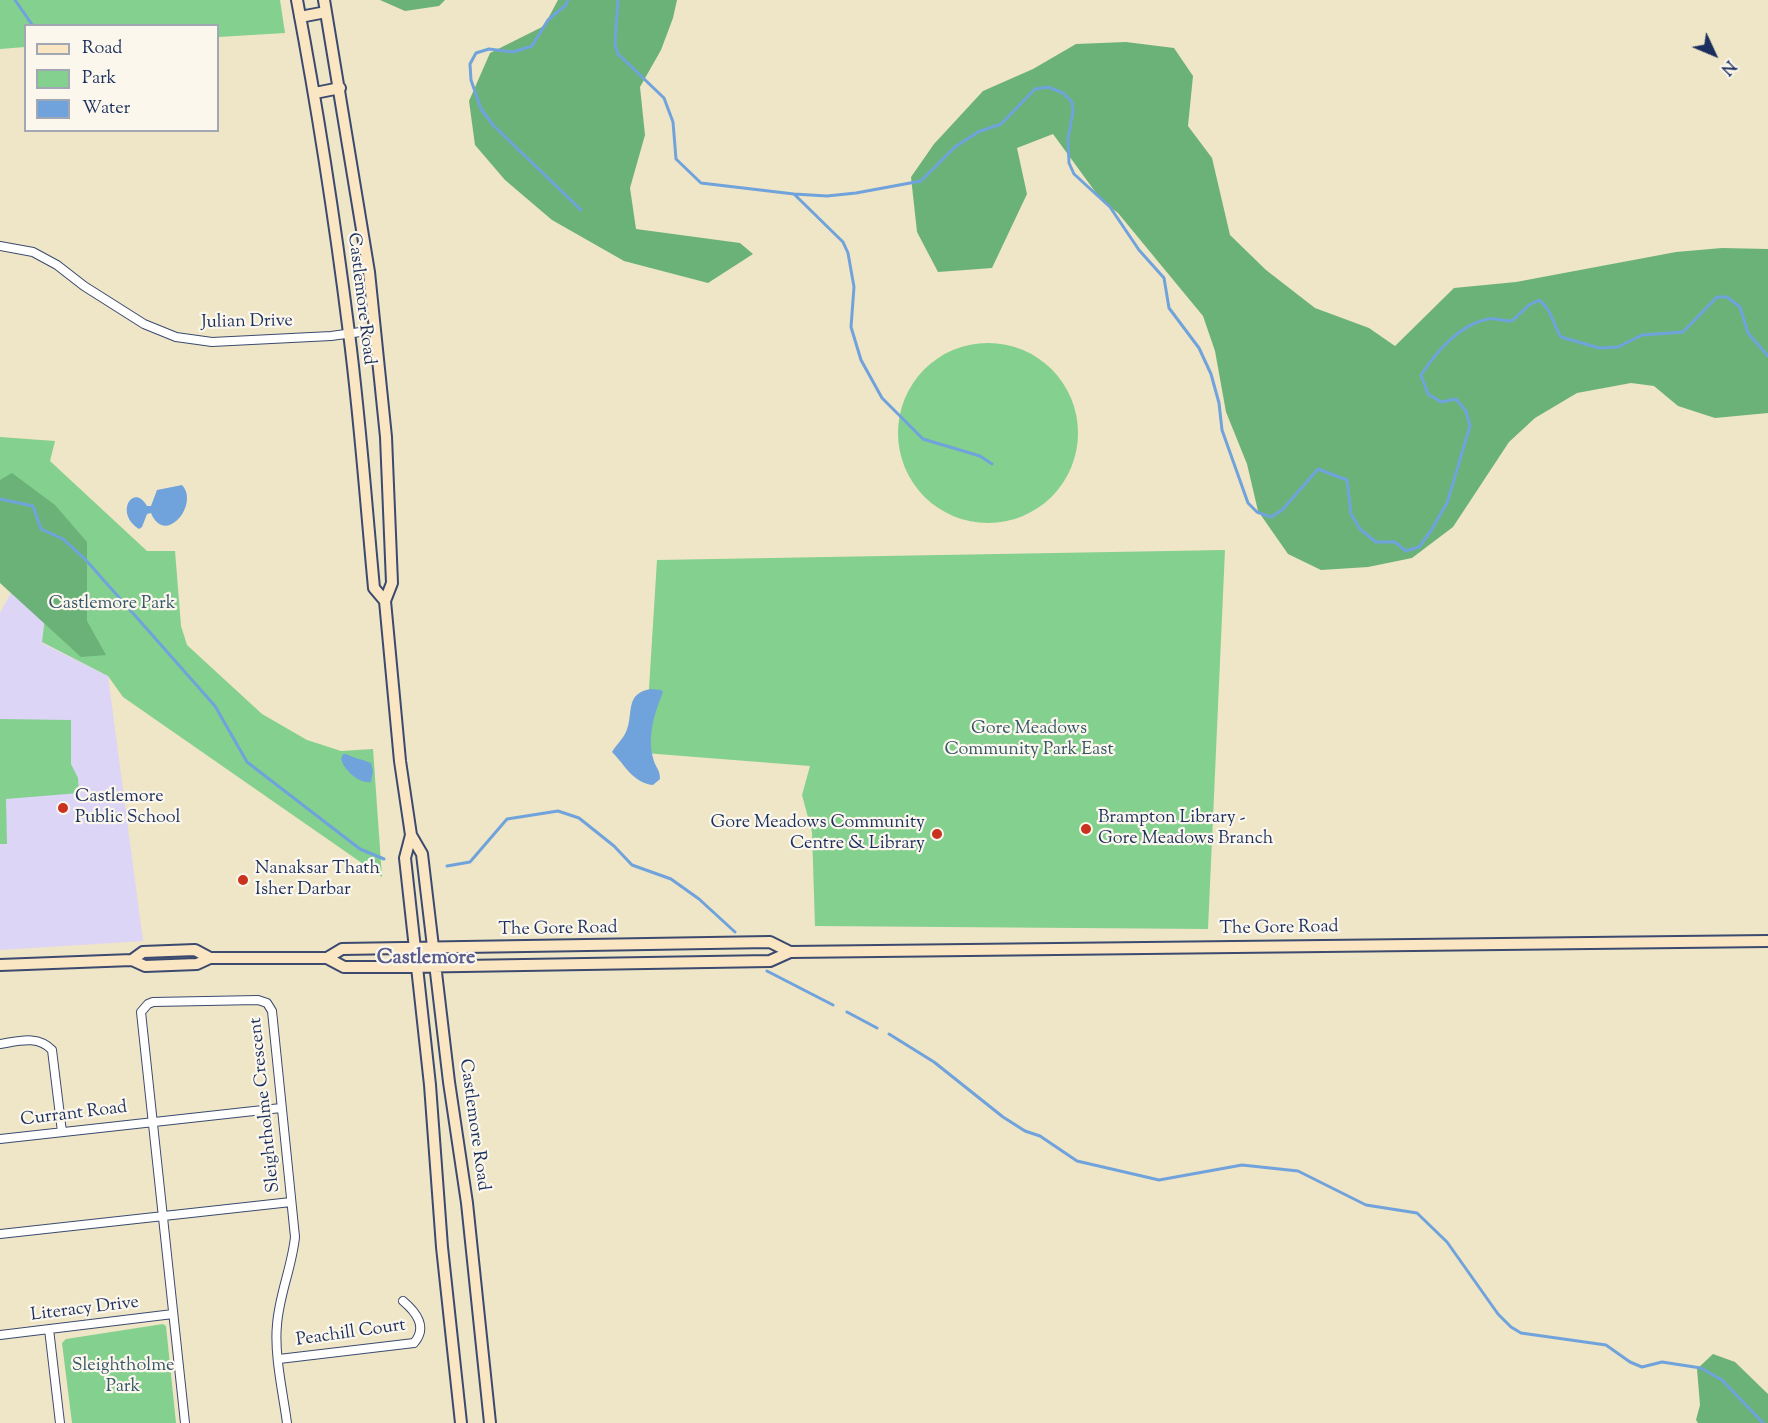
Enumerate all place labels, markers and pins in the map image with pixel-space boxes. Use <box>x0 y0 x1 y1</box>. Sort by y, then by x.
place label: Castlemore Public School <box>75 787 181 830</box>
marker: Castlemore Public School <box>56 801 70 815</box>
place label: Brampton Library - Gore Meadows Branch <box>1098 808 1273 850</box>
place label: Gore Meadows Community Centre & Library <box>710 813 925 856</box>
marker: Brampton Library - Gore Meadows Branch <box>1079 822 1093 836</box>
marker: Gore Meadows Community Centre & Library <box>930 827 944 841</box>
place label: Nanaksar Thath Isher Darbar <box>255 859 380 902</box>
marker: Nanaksar Thath Isher Darbar <box>236 873 250 887</box>

